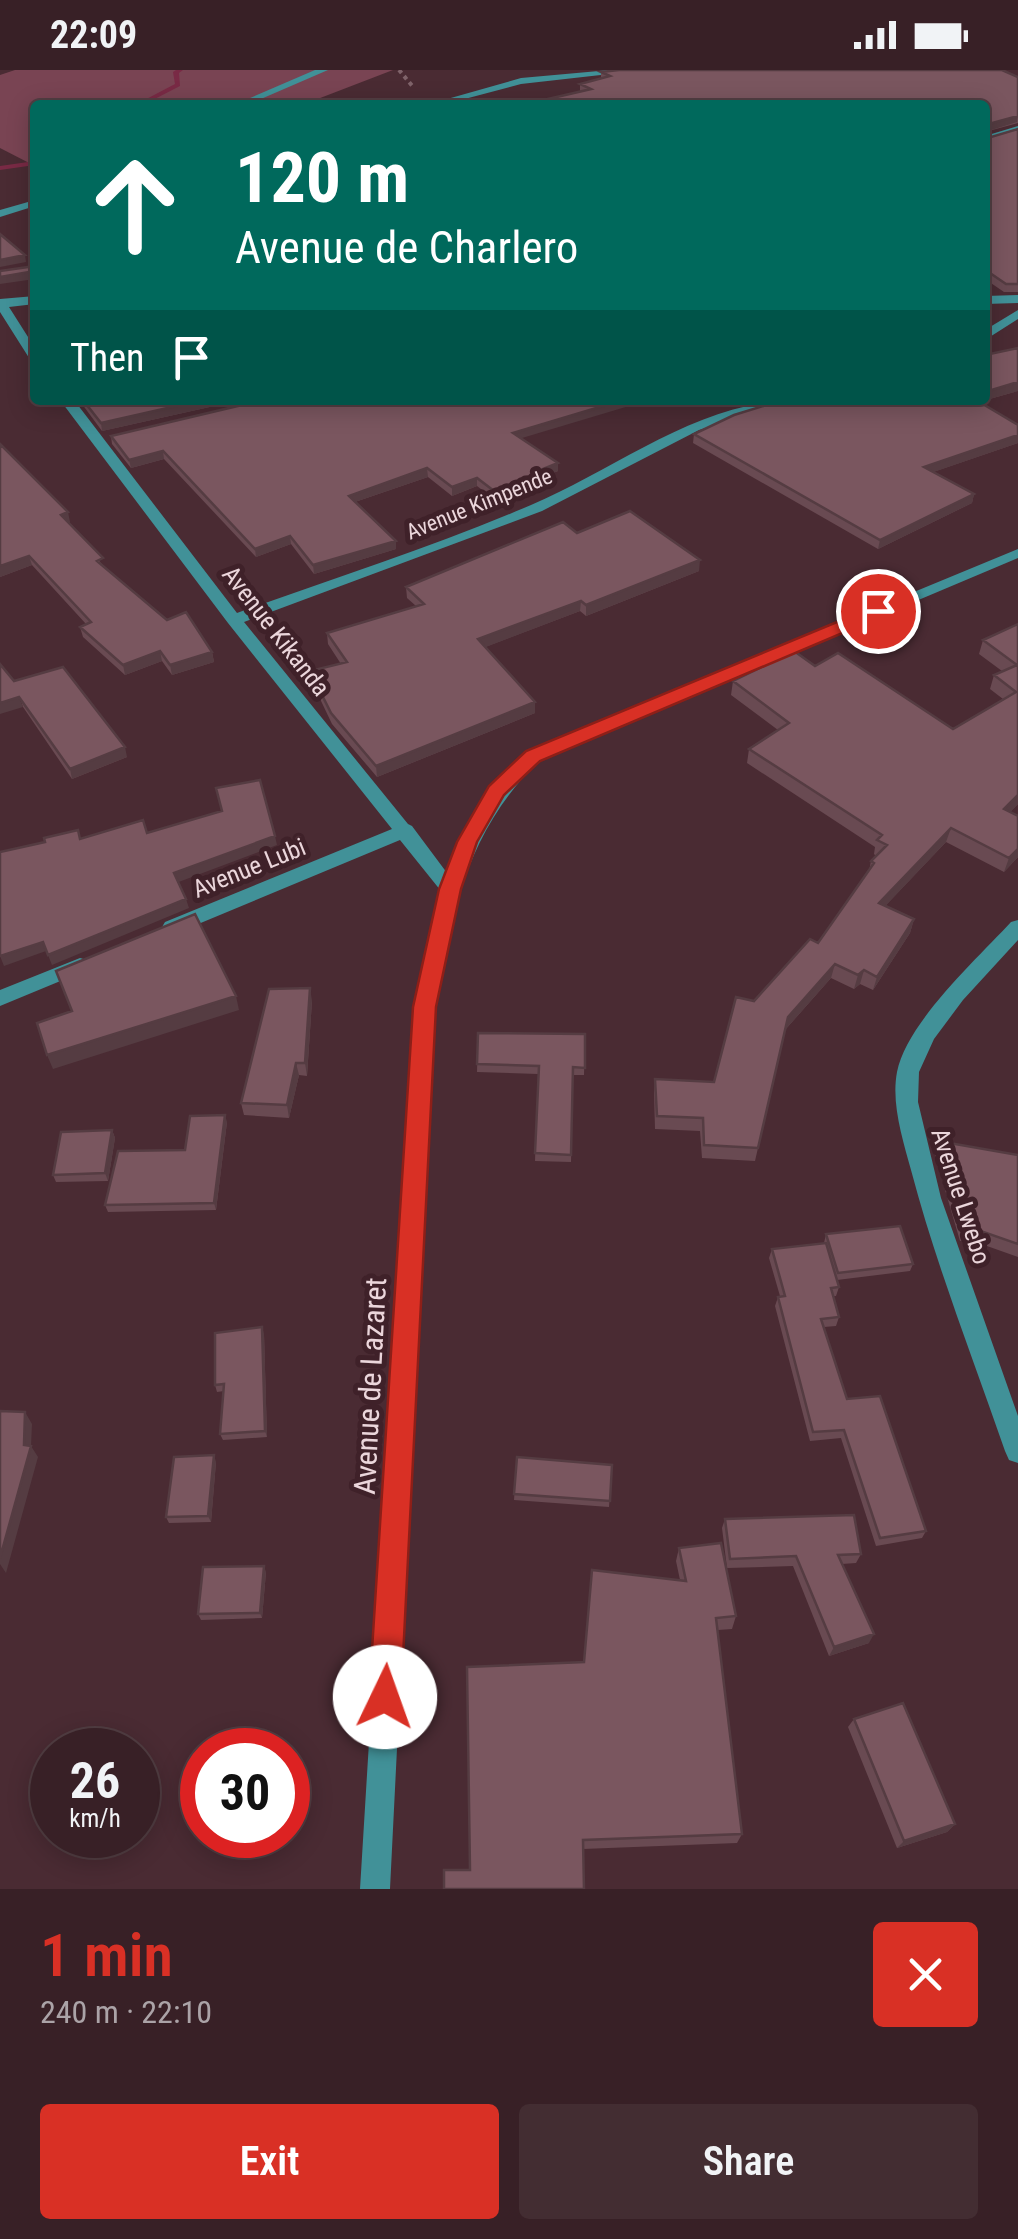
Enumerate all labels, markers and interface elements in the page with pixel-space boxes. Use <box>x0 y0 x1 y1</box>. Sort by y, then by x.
text: 22:09 <box>50 13 137 57</box>
text: 120 m <box>235 137 409 219</box>
icon: ahead <box>70 140 200 270</box>
text: Avenue de Charlero <box>235 221 578 274</box>
icon: arrive <box>164 330 219 385</box>
text: Then <box>70 336 144 380</box>
street label: Avenue Kimpende <box>402 463 556 545</box>
street label: Avenue Kikanda <box>216 560 336 702</box>
pin <box>836 569 921 654</box>
icon: arrive <box>851 584 906 639</box>
street label: Avenue Lubi <box>188 832 310 904</box>
street label: Avenue Lwebo <box>925 1124 997 1268</box>
street label: Avenue de Lazaret <box>347 1277 393 1495</box>
position arrow <box>333 1645 437 1749</box>
speed limit sign: 30 <box>180 1728 310 1858</box>
text: 26 <box>70 1752 120 1810</box>
text: km/h <box>69 1804 121 1833</box>
text: 1 min <box>40 1920 173 1991</box>
button: close <box>873 1922 978 2027</box>
text: 240 m · 22:10 <box>40 1993 212 2031</box>
button: Exit <box>40 2104 499 2219</box>
button: Share <box>519 2104 978 2219</box>

